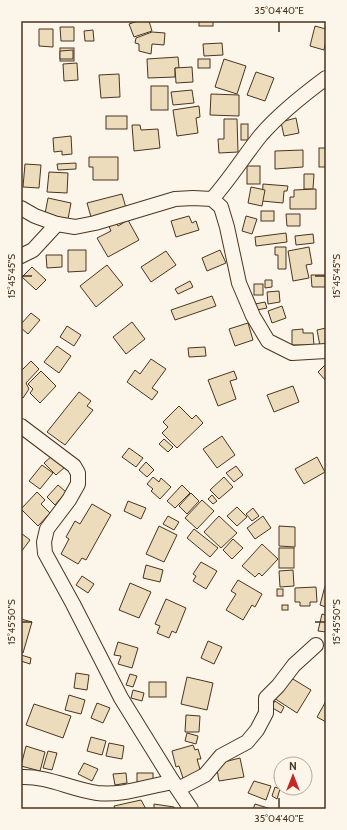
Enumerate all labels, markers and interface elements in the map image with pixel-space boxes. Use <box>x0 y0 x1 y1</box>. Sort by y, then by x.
text: 35°04'40"E <box>254 4 304 17</box>
text: 15°45'45"S <box>5 254 18 298</box>
text: 15°45'45"S <box>330 254 343 298</box>
text: 15°45'50"S <box>5 599 18 645</box>
text: 15°45'50"S <box>330 599 343 645</box>
north arrow <box>273 756 313 796</box>
text: N <box>289 759 297 773</box>
text: 35°04'40"E <box>254 812 304 825</box>

